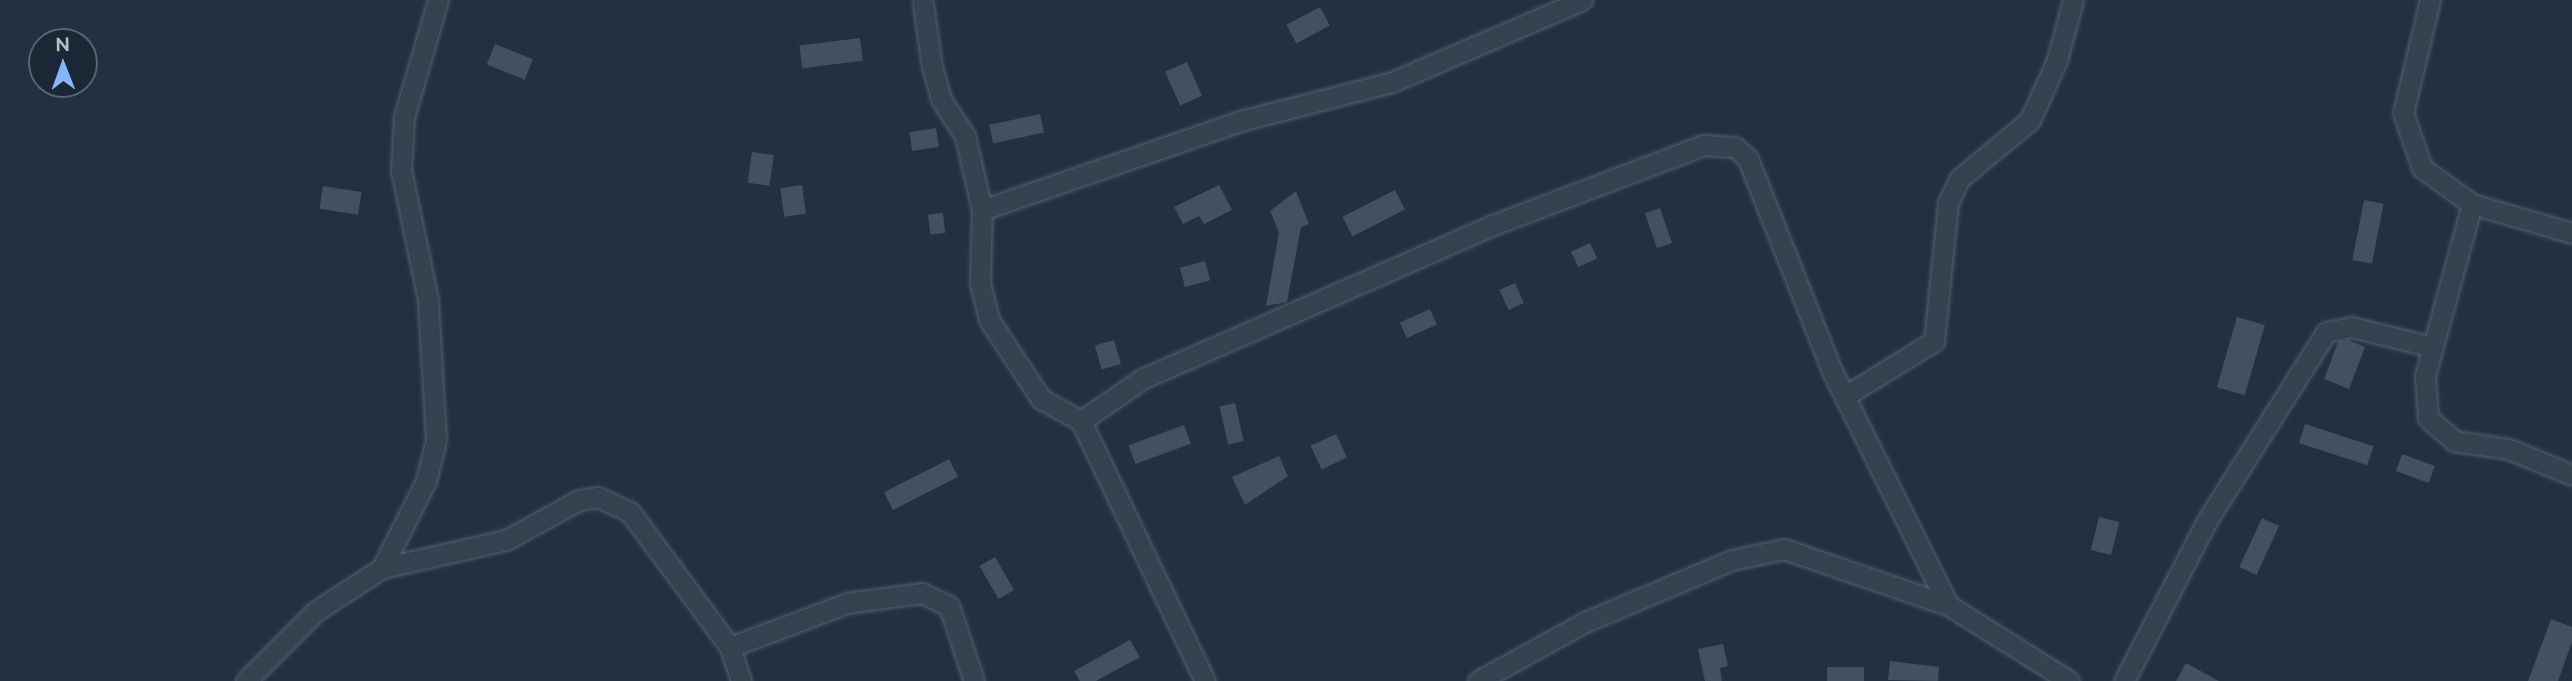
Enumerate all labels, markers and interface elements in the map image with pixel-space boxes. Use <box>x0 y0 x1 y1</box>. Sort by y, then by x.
north arrow <box>28 28 98 98</box>
text: N <box>55 33 70 55</box>

